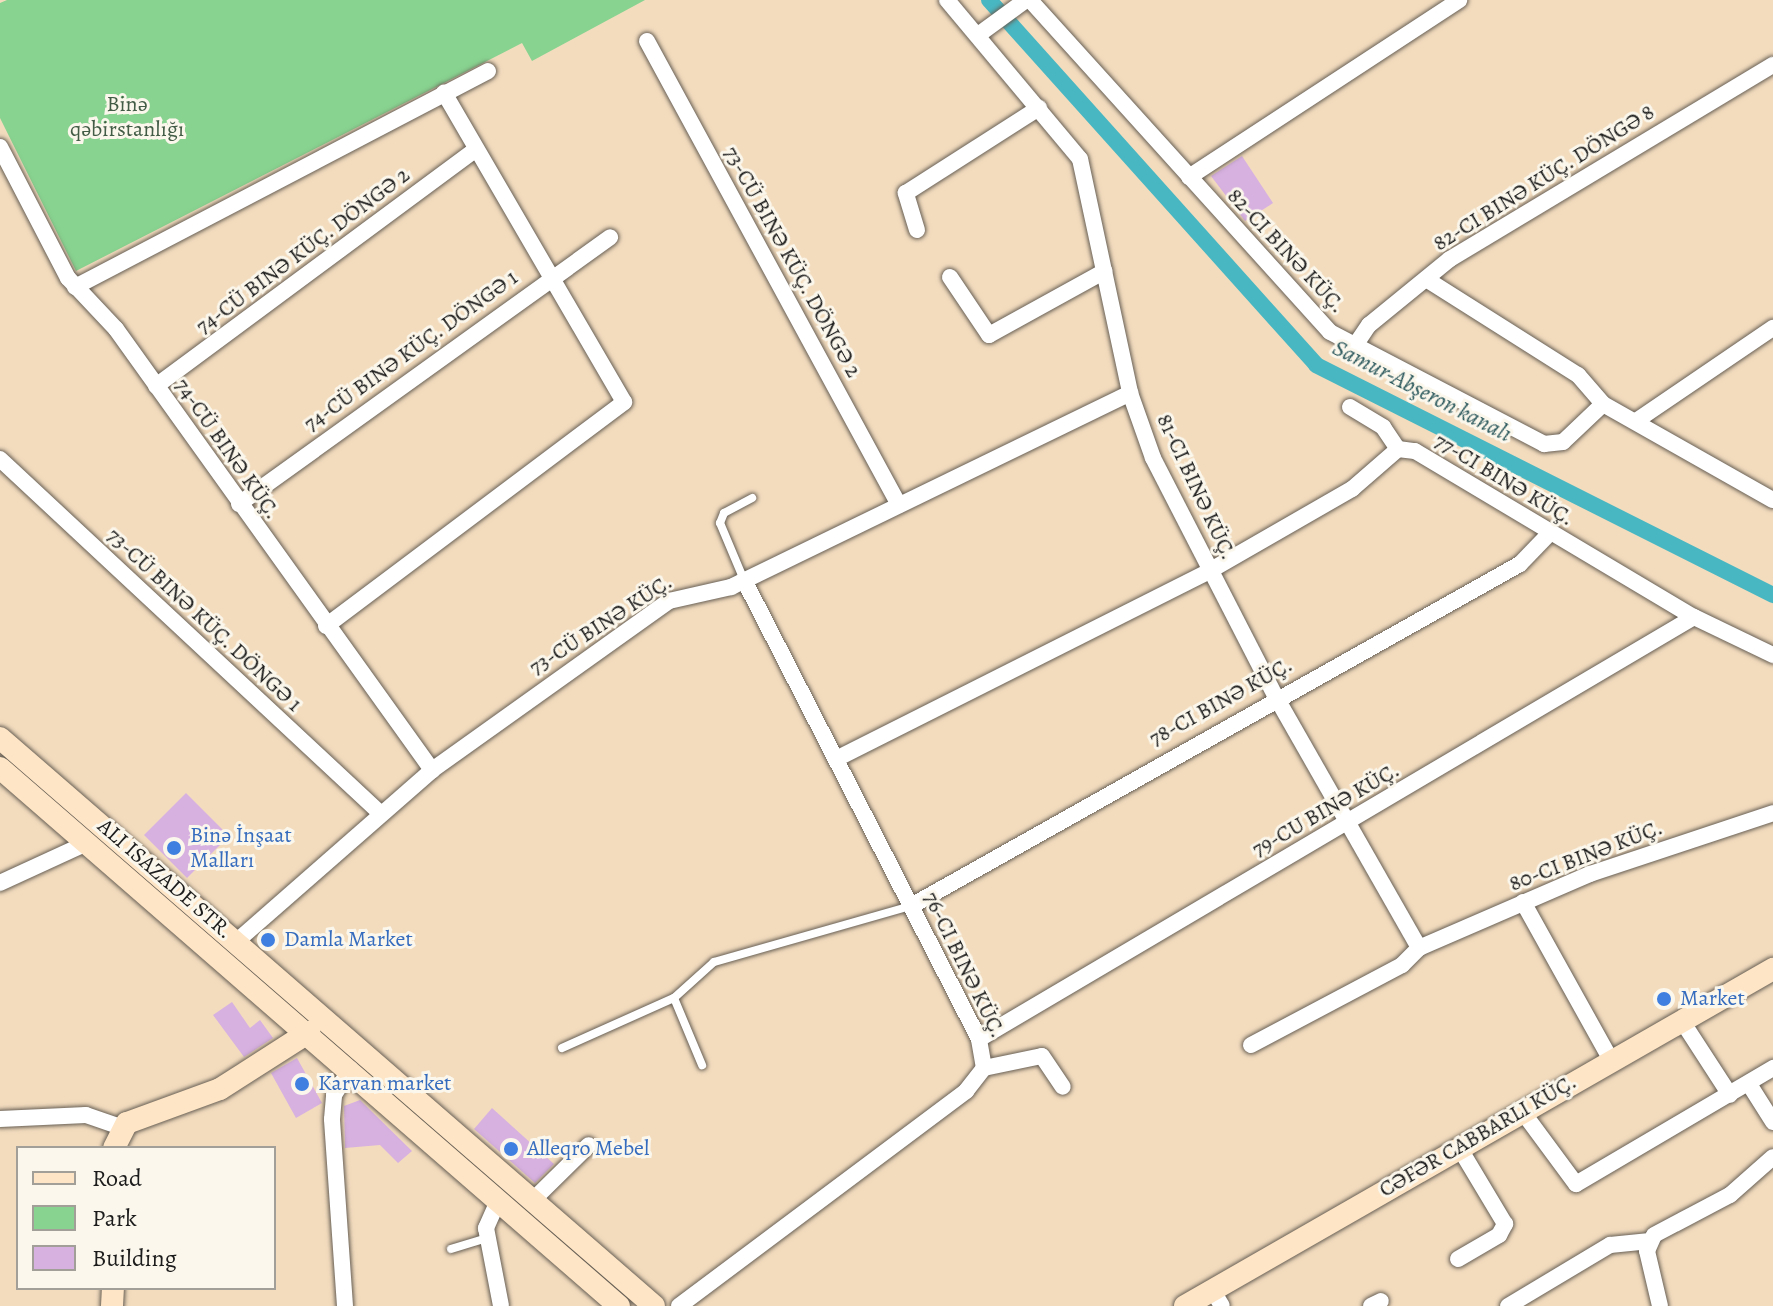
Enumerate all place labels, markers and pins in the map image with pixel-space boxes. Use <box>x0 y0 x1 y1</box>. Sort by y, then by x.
place label: Binə İnşaat Malları <box>190 822 292 874</box>
marker: Binə İnşaat Malları <box>165 839 183 857</box>
place label: Damla Market <box>284 927 413 953</box>
marker: Damla Market <box>259 931 277 949</box>
place label: Market <box>1680 986 1745 1012</box>
marker: Market <box>1655 990 1673 1008</box>
place label: Karvan market <box>318 1071 451 1097</box>
marker: Karvan market <box>293 1075 311 1093</box>
place label: Alleqro Mebel <box>527 1136 649 1162</box>
marker: Alleqro Mebel <box>502 1140 520 1158</box>

